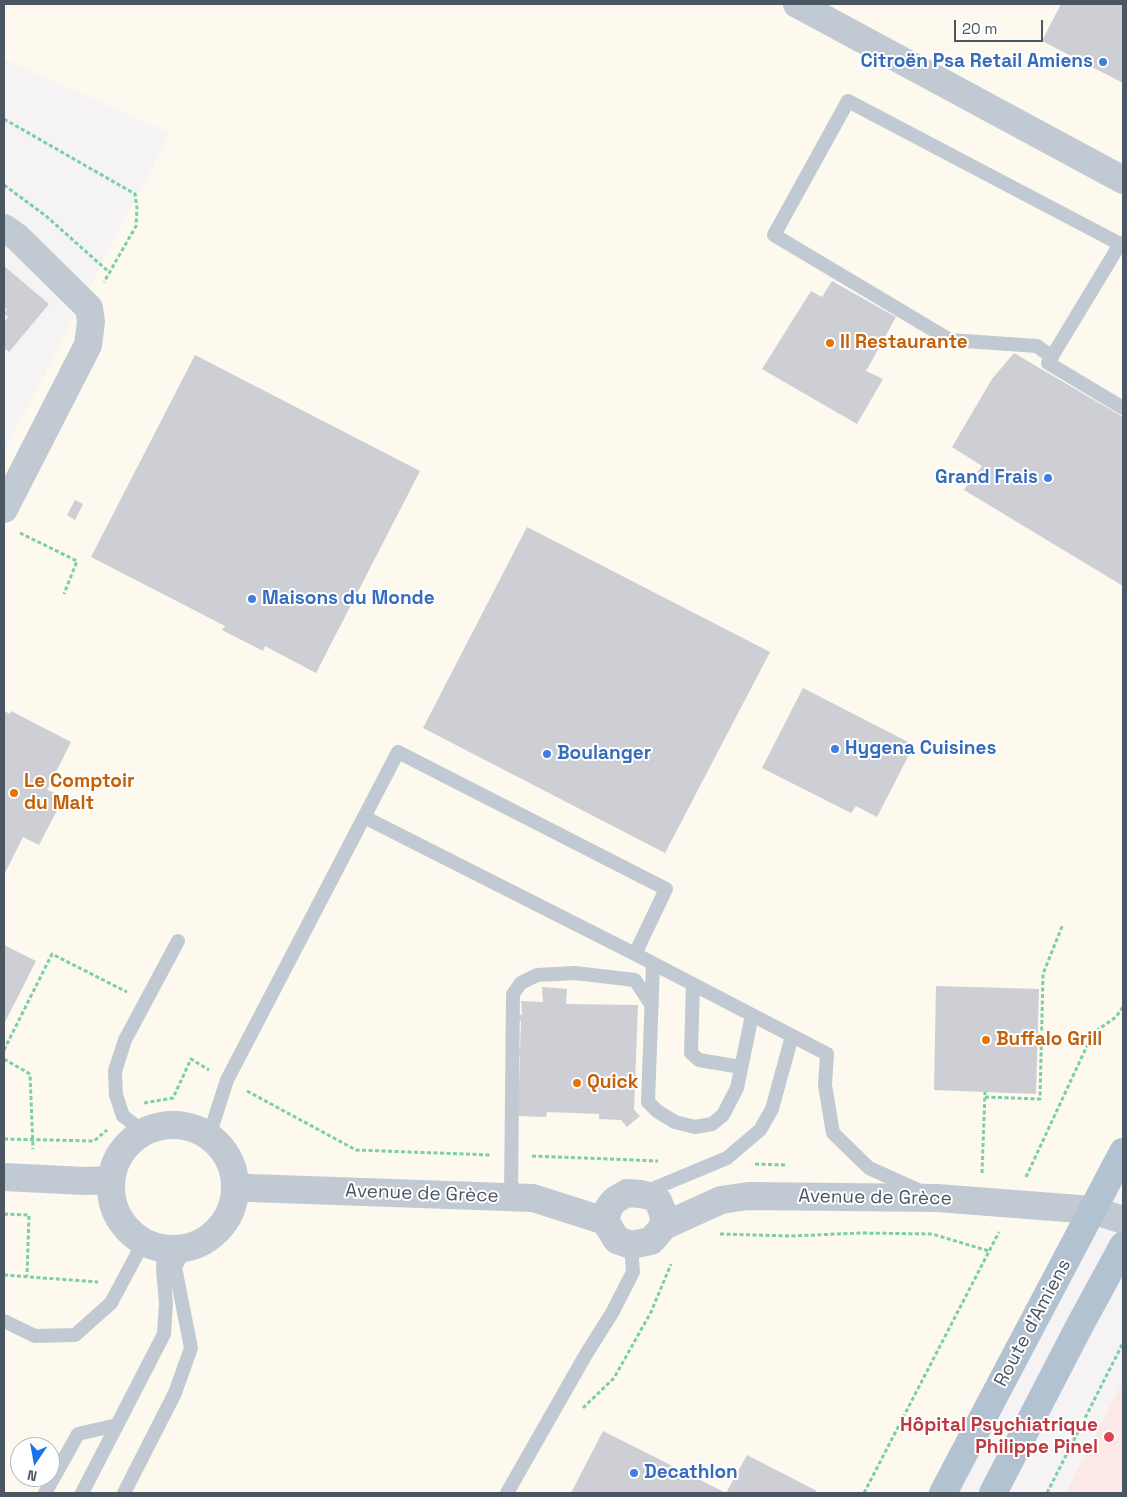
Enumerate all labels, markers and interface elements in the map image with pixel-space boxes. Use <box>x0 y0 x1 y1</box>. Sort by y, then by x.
scale bar <box>957 10 1046 42</box>
text: 20 m <box>962 19 997 38</box>
place label: Citroën Psa Retail Amiens <box>861 51 1093 73</box>
marker: Citroën Psa Retail Amiens <box>1097 56 1109 68</box>
place label: Il Restaurante <box>840 332 968 354</box>
marker: Il Restaurante <box>824 337 836 349</box>
place label: Grand Frais <box>935 467 1038 489</box>
marker: Grand Frais <box>1042 472 1054 484</box>
place label: Maisons du Monde <box>262 588 435 610</box>
marker: Maisons du Monde <box>246 593 258 605</box>
place label: Hygena Cuisines <box>845 738 996 760</box>
place label: Boulanger <box>557 743 651 765</box>
marker: Hygena Cuisines <box>829 743 841 755</box>
marker: Boulanger <box>541 748 553 760</box>
place label: Le Comptoir du Malt <box>24 771 135 815</box>
marker: Le Comptoir du Malt <box>8 787 20 799</box>
place label: Buffalo Grill <box>996 1029 1102 1051</box>
marker: Buffalo Grill <box>980 1034 992 1046</box>
place label: Quick <box>587 1072 638 1094</box>
marker: Quick <box>571 1077 583 1089</box>
street label: Avenue de Grèce <box>345 1180 499 1208</box>
street label: Avenue de Grèce <box>798 1185 952 1211</box>
street label: Route d'Amiens <box>990 1255 1076 1391</box>
place label: Hôpital Psychiatrique Philippe Pinel <box>900 1415 1098 1459</box>
marker: Hôpital Psychiatrique Philippe Pinel <box>1102 1430 1116 1444</box>
north arrow <box>10 1437 60 1487</box>
place label: Decathlon <box>644 1462 738 1484</box>
text: N <box>26 1466 39 1485</box>
marker: Decathlon <box>628 1467 640 1479</box>

